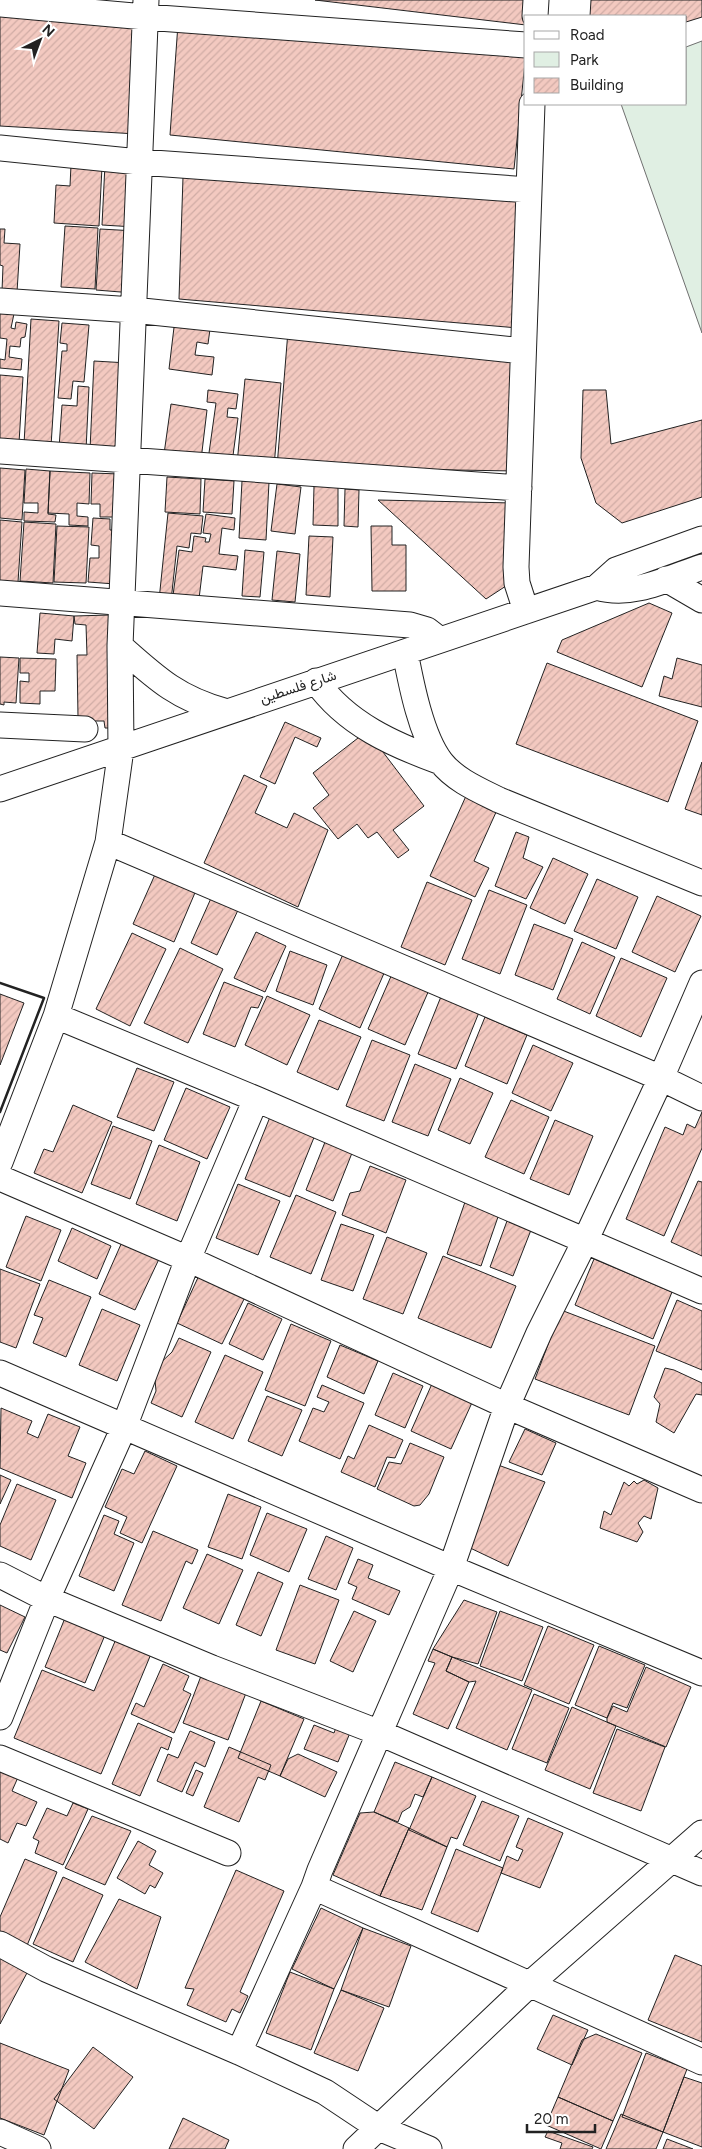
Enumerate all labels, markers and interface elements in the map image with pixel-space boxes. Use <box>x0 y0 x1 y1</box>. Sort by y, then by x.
north arrow <box>15 15 65 65</box>
legend <box>524 15 687 105</box>
text: N <box>39 21 58 41</box>
text: Road <box>570 26 605 44</box>
text: Park <box>570 51 599 69</box>
text: Building <box>570 76 624 94</box>
street label: شارع فلسطين <box>258 667 339 709</box>
scale bar <box>527 2102 594 2134</box>
text: 20 m <box>534 2110 568 2128</box>

